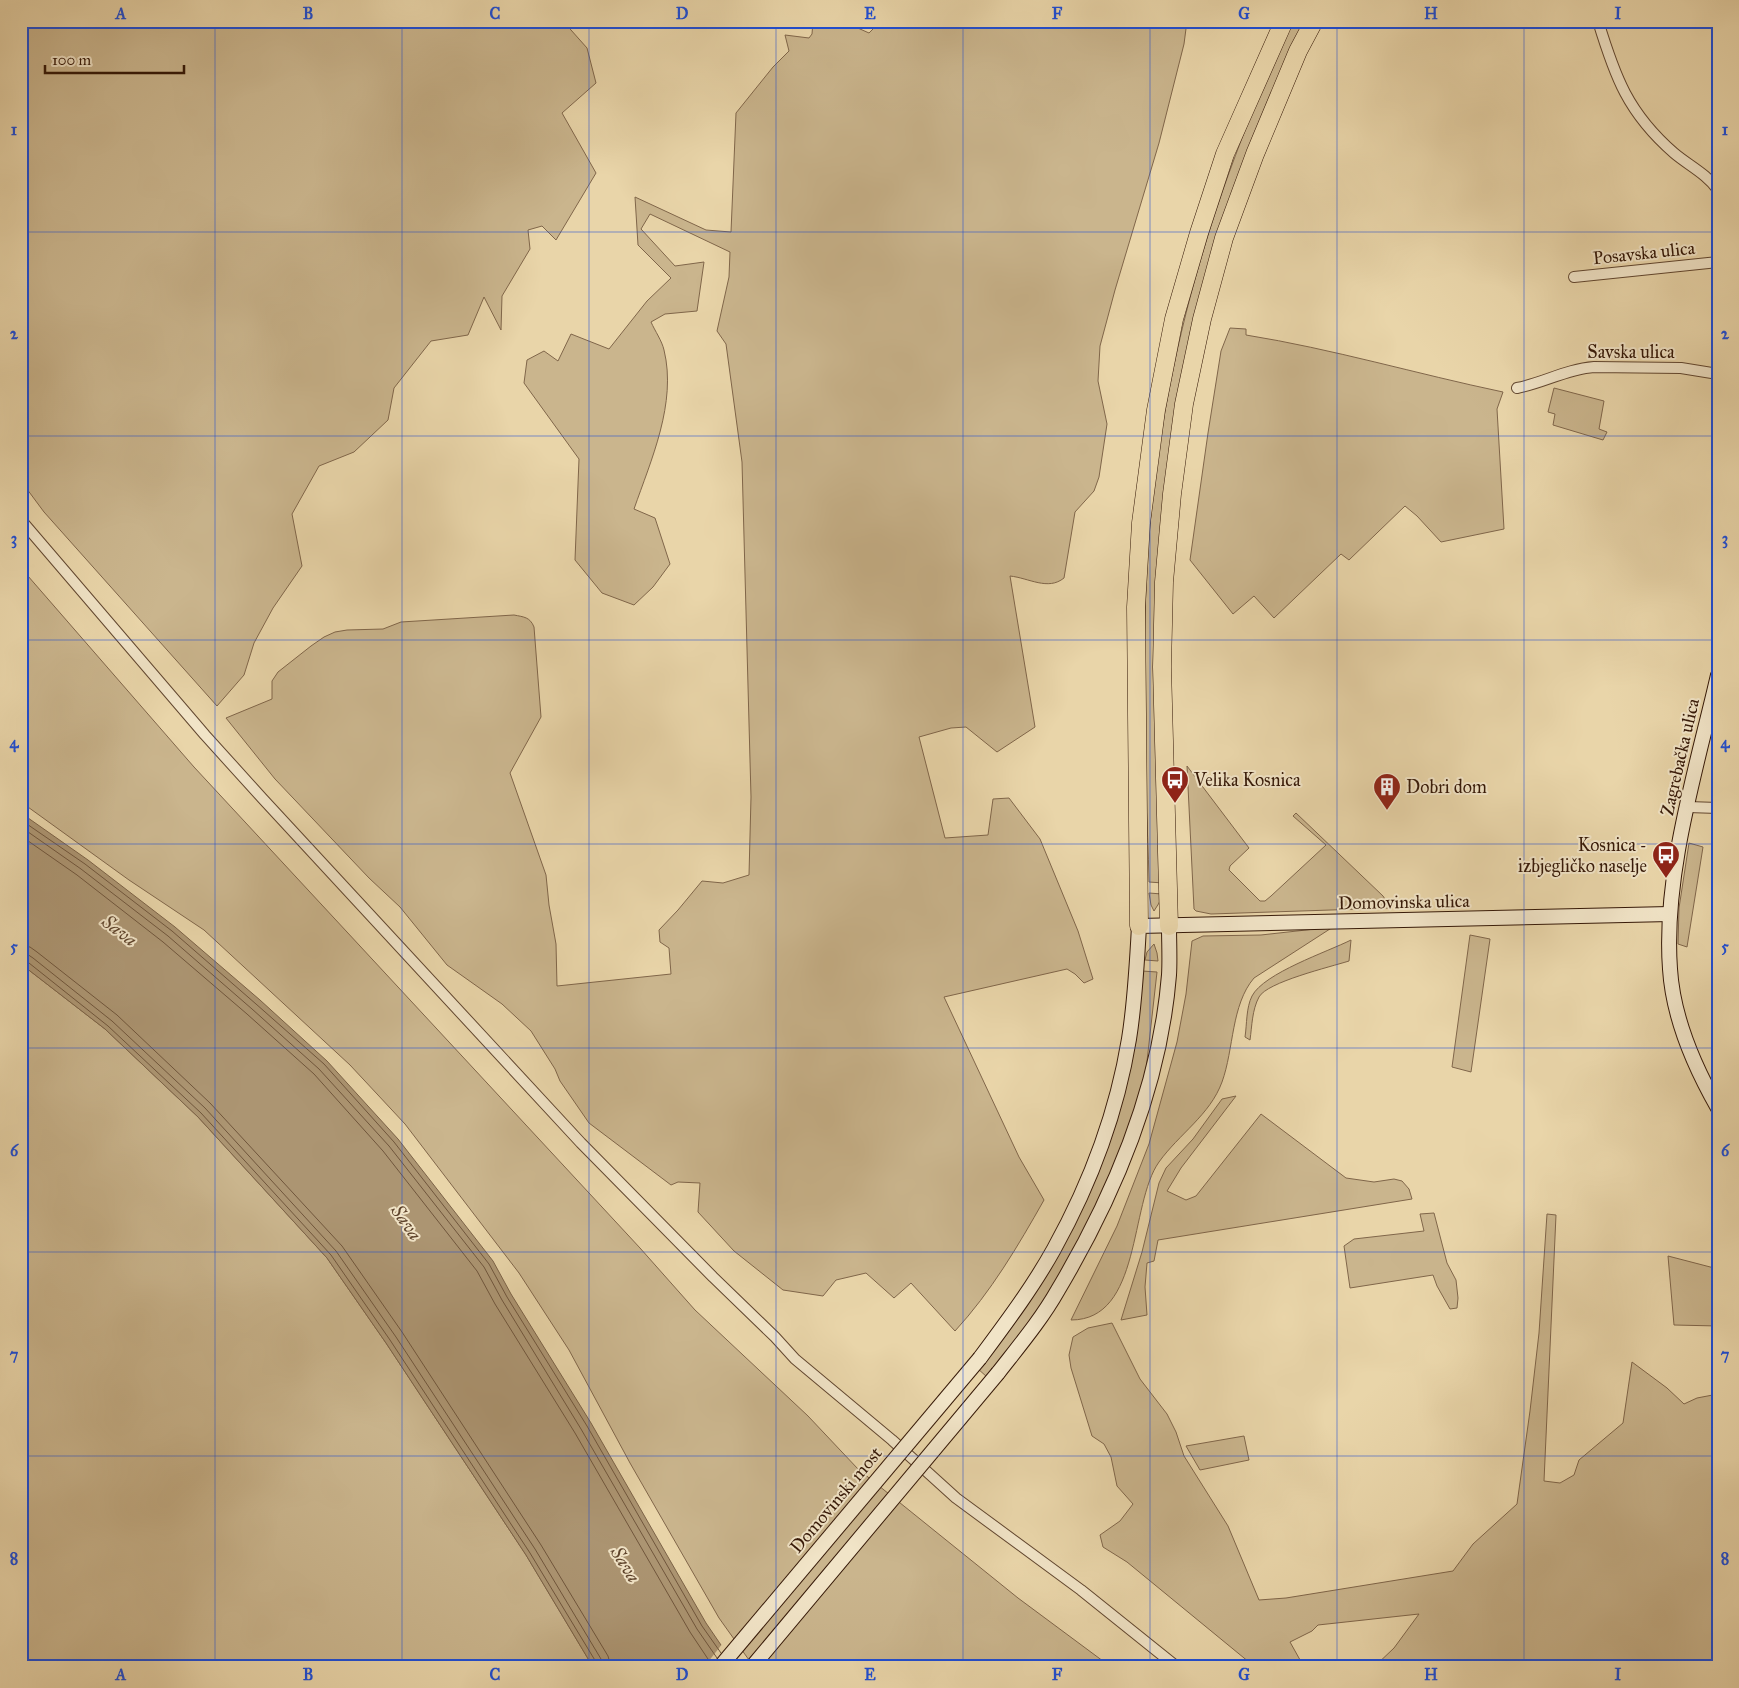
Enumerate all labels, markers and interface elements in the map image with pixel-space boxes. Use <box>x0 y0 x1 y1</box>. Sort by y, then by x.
text: A <box>115 4 127 23</box>
text: B <box>303 4 313 23</box>
text: C <box>490 4 501 23</box>
text: D <box>676 4 689 23</box>
text: E <box>864 4 876 23</box>
text: F <box>1052 4 1063 23</box>
text: G <box>1238 4 1250 23</box>
text: H <box>1424 4 1438 23</box>
text: I <box>1615 4 1622 23</box>
scale bar <box>45 42 184 74</box>
text: 100 m <box>52 51 92 69</box>
text: 1 <box>11 120 18 139</box>
text: 1 <box>1722 120 1729 139</box>
street label: Posavska ulica <box>1592 237 1697 269</box>
text: 2 <box>10 324 19 343</box>
text: 2 <box>1721 324 1730 343</box>
street label: Savska ulica <box>1587 341 1675 363</box>
text: 3 <box>11 529 17 549</box>
text: 3 <box>1722 529 1728 549</box>
street label: Zagrebačka ulica <box>1656 696 1705 818</box>
text: 4 <box>10 733 20 753</box>
text: 4 <box>1721 733 1731 753</box>
bus stop icon: Velika Kosnica <box>1160 765 1190 804</box>
place label: Velika Kosnica <box>1193 769 1301 791</box>
building icon: Dobri dom <box>1372 772 1402 811</box>
place label: Dobri dom <box>1406 776 1487 798</box>
place label: Kosnica - izbjegličko naselje <box>1518 834 1647 878</box>
bus stop icon: Kosnica - izbjegličko naselje <box>1651 840 1681 879</box>
street label: Domovinska ulica <box>1338 890 1470 914</box>
water label: Sava <box>97 909 142 951</box>
text: 5 <box>10 937 18 956</box>
text: 5 <box>1721 937 1729 956</box>
text: 6 <box>10 1141 19 1160</box>
text: 6 <box>1721 1141 1730 1160</box>
water label: Sava <box>386 1199 427 1245</box>
text: 7 <box>10 1345 19 1364</box>
text: 7 <box>1721 1345 1730 1364</box>
street label: Domovinski most <box>785 1442 887 1558</box>
water label: Sava <box>605 1541 645 1587</box>
text: 8 <box>10 1549 18 1568</box>
text: 8 <box>1721 1549 1729 1568</box>
text: A <box>115 1665 127 1684</box>
text: B <box>303 1665 313 1684</box>
text: C <box>490 1665 501 1684</box>
text: D <box>676 1665 689 1684</box>
text: E <box>864 1665 876 1684</box>
text: F <box>1052 1665 1063 1684</box>
text: G <box>1238 1665 1250 1684</box>
text: H <box>1424 1665 1438 1684</box>
text: I <box>1615 1665 1622 1684</box>

